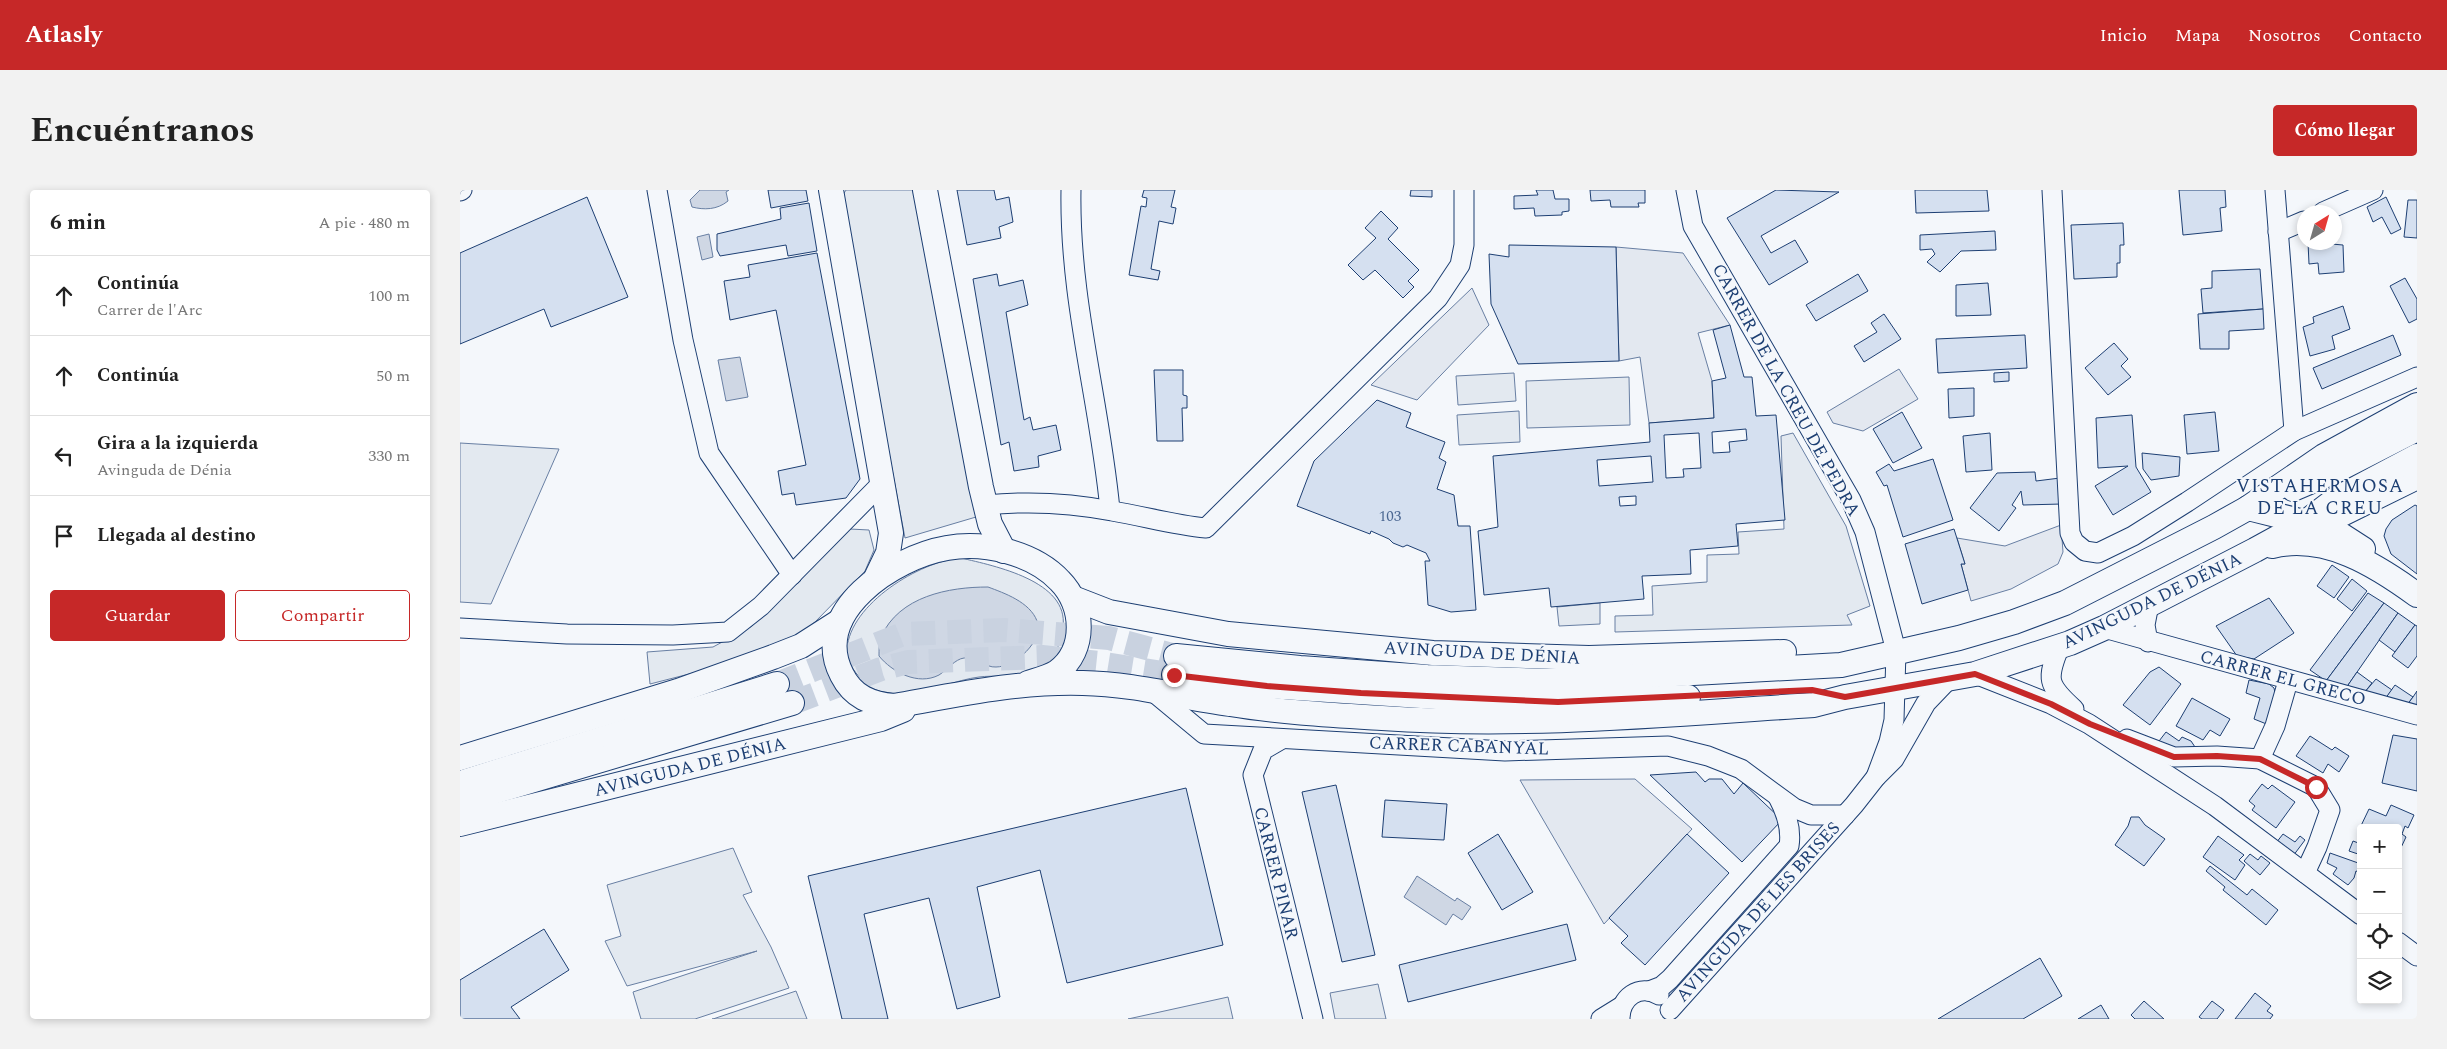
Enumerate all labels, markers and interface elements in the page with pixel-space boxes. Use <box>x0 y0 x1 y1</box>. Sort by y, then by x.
text: Atlasly <box>25 17 102 53</box>
text: Inicio <box>2100 22 2147 49</box>
text: Mapa <box>2175 22 2220 49</box>
text: Nosotros <box>2248 22 2321 49</box>
text: Contacto <box>2349 22 2422 49</box>
text: Encuéntranos <box>30 104 255 157</box>
button: Cómo llegar <box>2273 105 2417 156</box>
north arrow <box>2297 205 2342 250</box>
text: 6 min <box>50 207 106 239</box>
text: A pie · 480 m <box>318 211 410 235</box>
street label: CARRER DE LA CREU DE PEDRA <box>1705 258 1867 522</box>
text: Continúa <box>97 269 179 298</box>
icon: ahead <box>50 282 78 310</box>
text: 100 m <box>368 284 410 308</box>
text: Carrer de l'Arc <box>97 298 203 322</box>
text: Continúa <box>97 361 179 390</box>
icon: ahead <box>50 362 78 390</box>
text: 50 m <box>376 364 410 388</box>
text: Gira a la izquierda <box>97 429 258 458</box>
icon: left <box>50 442 78 470</box>
text: 330 m <box>368 444 410 468</box>
text: Avinguda de Dénia <box>97 458 232 482</box>
district label: VISTAHERMOSA DE LA CREU <box>2236 472 2404 523</box>
house number: 103 <box>1379 505 1402 528</box>
text: Llegada al destino <box>97 521 256 550</box>
icon: arrive <box>50 522 78 550</box>
street label: AVINGUDA DE DÉNIA <box>2058 546 2246 656</box>
button: Guardar <box>50 590 225 641</box>
button: Compartir <box>235 590 410 641</box>
street label: AVINGUDA DE DÉNIA <box>1383 634 1581 672</box>
street label: CARRER EL GRECO <box>2197 643 2369 713</box>
route end <box>1163 664 1186 687</box>
street label: CARRER CABANYAL <box>1369 729 1549 763</box>
street label: AVINGUDA DE DÉNIA <box>591 730 789 804</box>
route start <box>2305 776 2328 799</box>
street label: CARRER PINAR <box>1246 804 1306 942</box>
street label: AVINGUDA DE LES BRISES <box>1669 816 1847 1008</box>
map controls <box>2357 824 2402 1004</box>
button: + <box>2357 824 2402 869</box>
button: − <box>2357 869 2402 914</box>
button: locate <box>2357 914 2402 959</box>
button: layers <box>2357 959 2402 1004</box>

